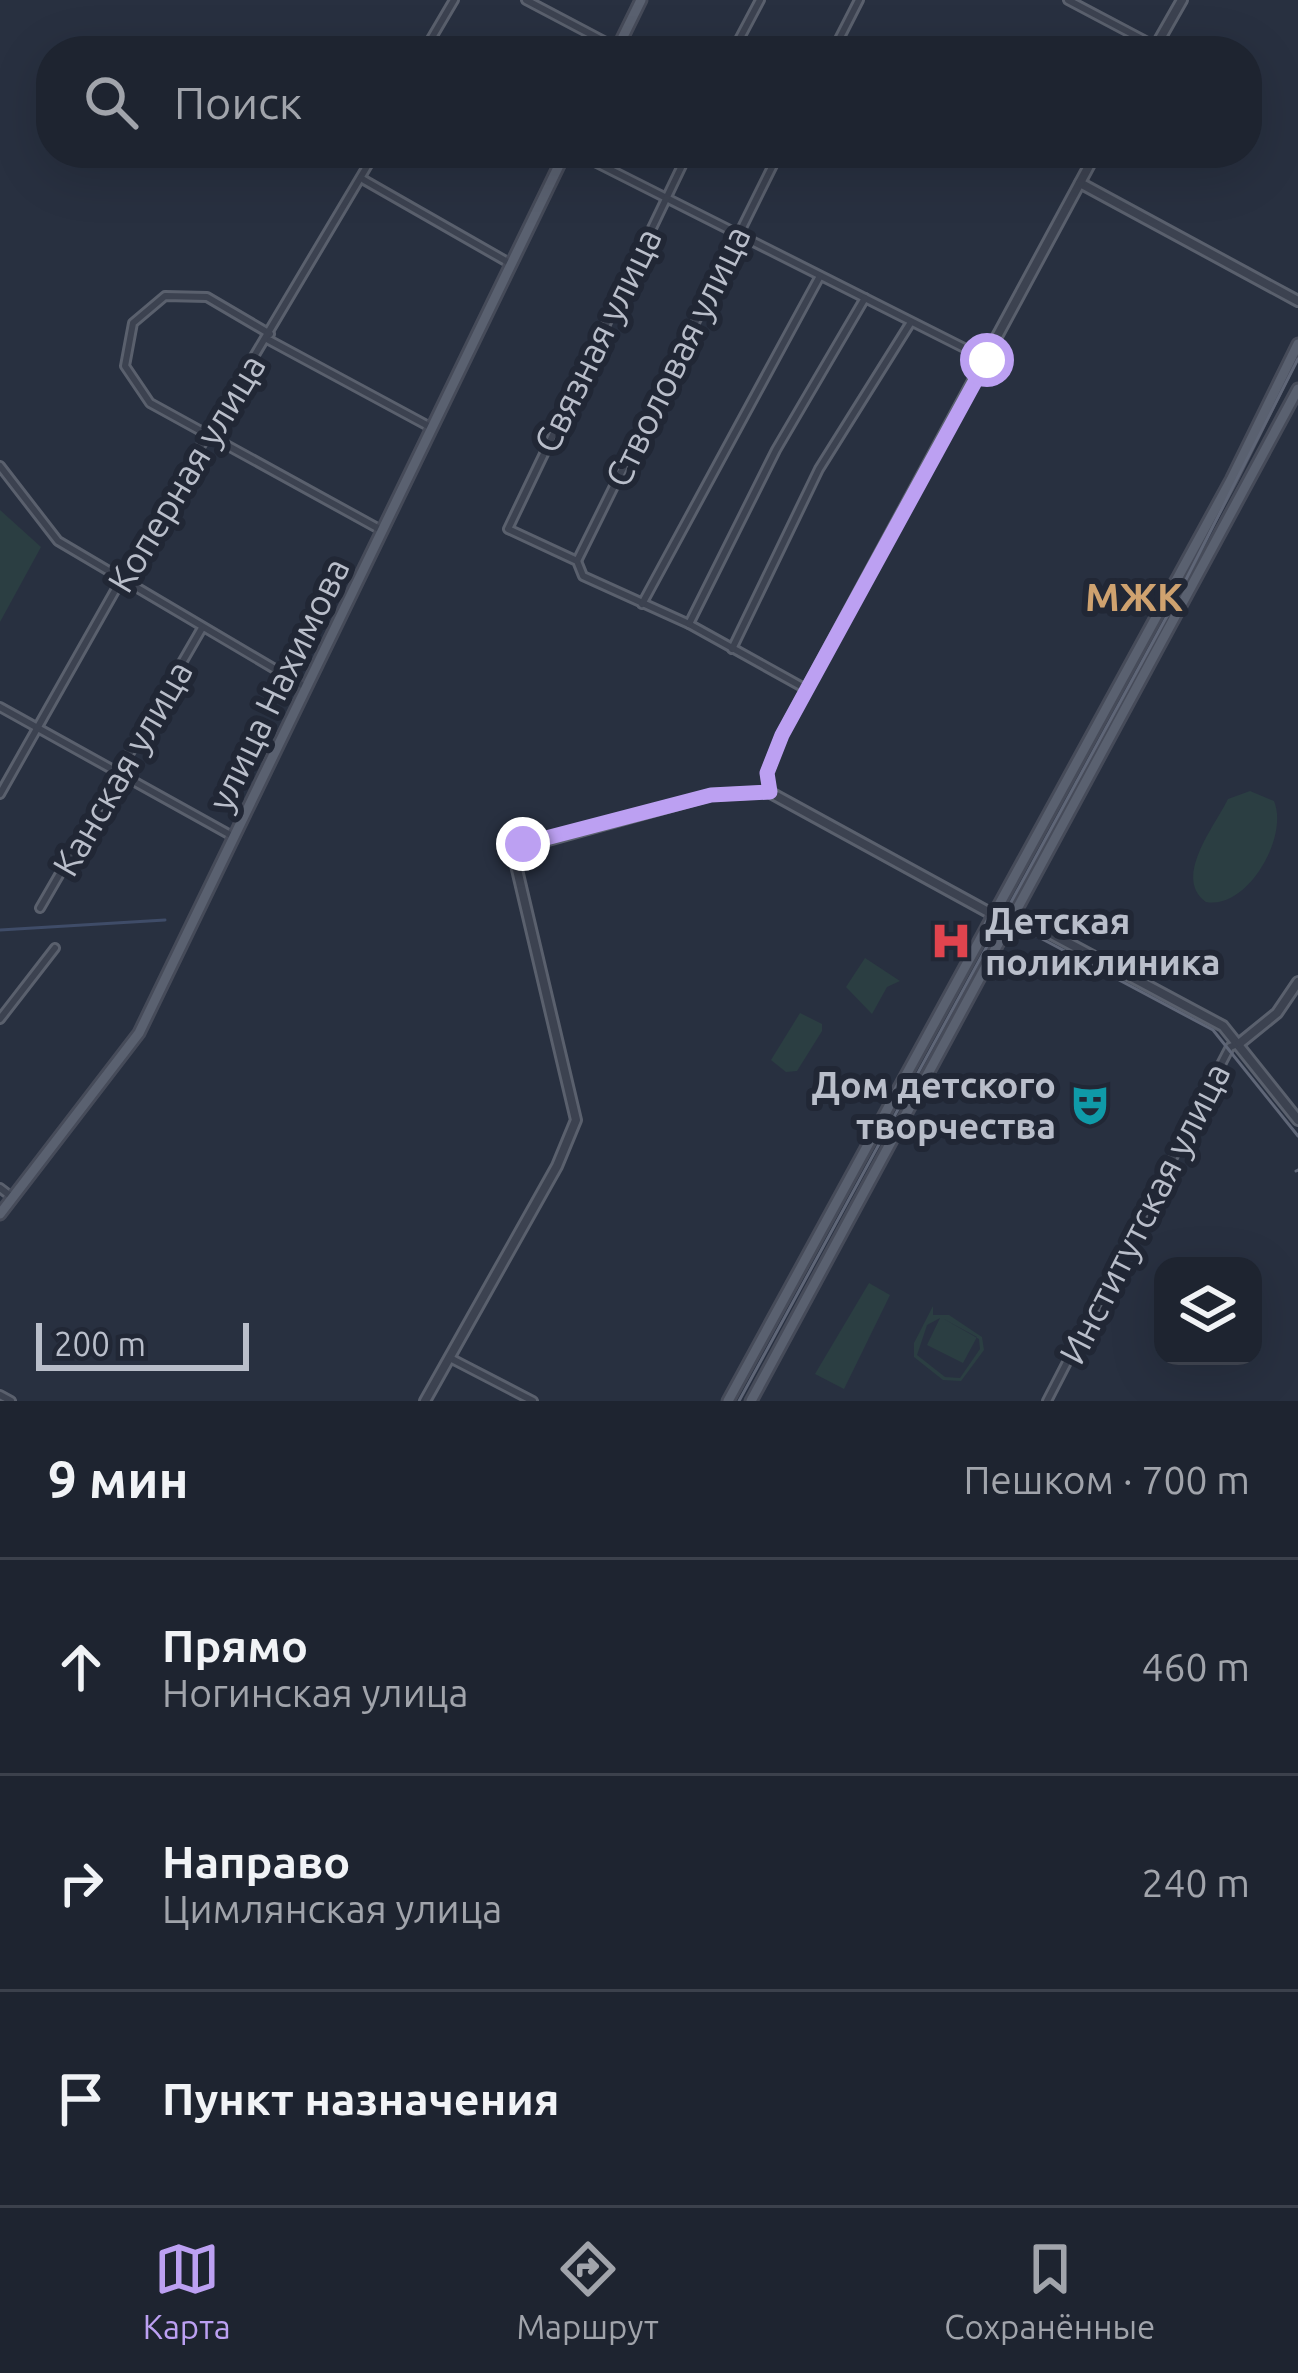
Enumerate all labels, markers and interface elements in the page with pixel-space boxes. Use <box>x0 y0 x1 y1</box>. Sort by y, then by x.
search box <box>36 36 1262 168</box>
icon: search <box>78 69 144 135</box>
text: Поиск <box>174 77 302 128</box>
street label: Стволовая улица <box>596 219 758 493</box>
street label: Связная улица <box>525 221 669 459</box>
route start <box>960 333 1014 387</box>
street label: Коперная улица <box>99 347 273 599</box>
street label: улица Нахимова <box>199 551 357 817</box>
district label: МЖК <box>1085 575 1183 618</box>
street label: Канская улица <box>44 653 200 883</box>
route end <box>496 817 550 871</box>
place label: Детская поликлиника <box>985 900 1220 982</box>
hospital icon: Детская поликлиника <box>928 918 974 964</box>
street label: Институтская улица <box>1050 1056 1238 1370</box>
place label: Дом детского творчества <box>812 1064 1056 1146</box>
theatre icon: Дом детского творчества <box>1067 1082 1113 1128</box>
map controls <box>1154 1257 1262 1365</box>
button: layers <box>1154 1257 1262 1365</box>
scale bar <box>36 1317 249 1370</box>
text: 200 m <box>54 1325 146 1362</box>
text: 9 мин <box>48 1450 189 1508</box>
text: Пешком · 700 m <box>963 1458 1250 1501</box>
text: Прямо <box>162 1620 308 1671</box>
icon: ahead <box>48 1634 114 1700</box>
text: 460 m <box>1141 1645 1250 1688</box>
text: Ногинская улица <box>162 1671 468 1714</box>
text: Направо <box>162 1836 350 1887</box>
icon: right <box>48 1850 114 1916</box>
text: 240 m <box>1141 1861 1250 1904</box>
text: Цимлянская улица <box>162 1887 502 1930</box>
icon: arrive <box>48 2066 114 2132</box>
text: Пункт назначения <box>162 2073 560 2124</box>
tab: Карта <box>143 2236 231 2345</box>
tab: Маршрут <box>516 2236 659 2345</box>
tab: Сохранённые <box>944 2236 1155 2345</box>

